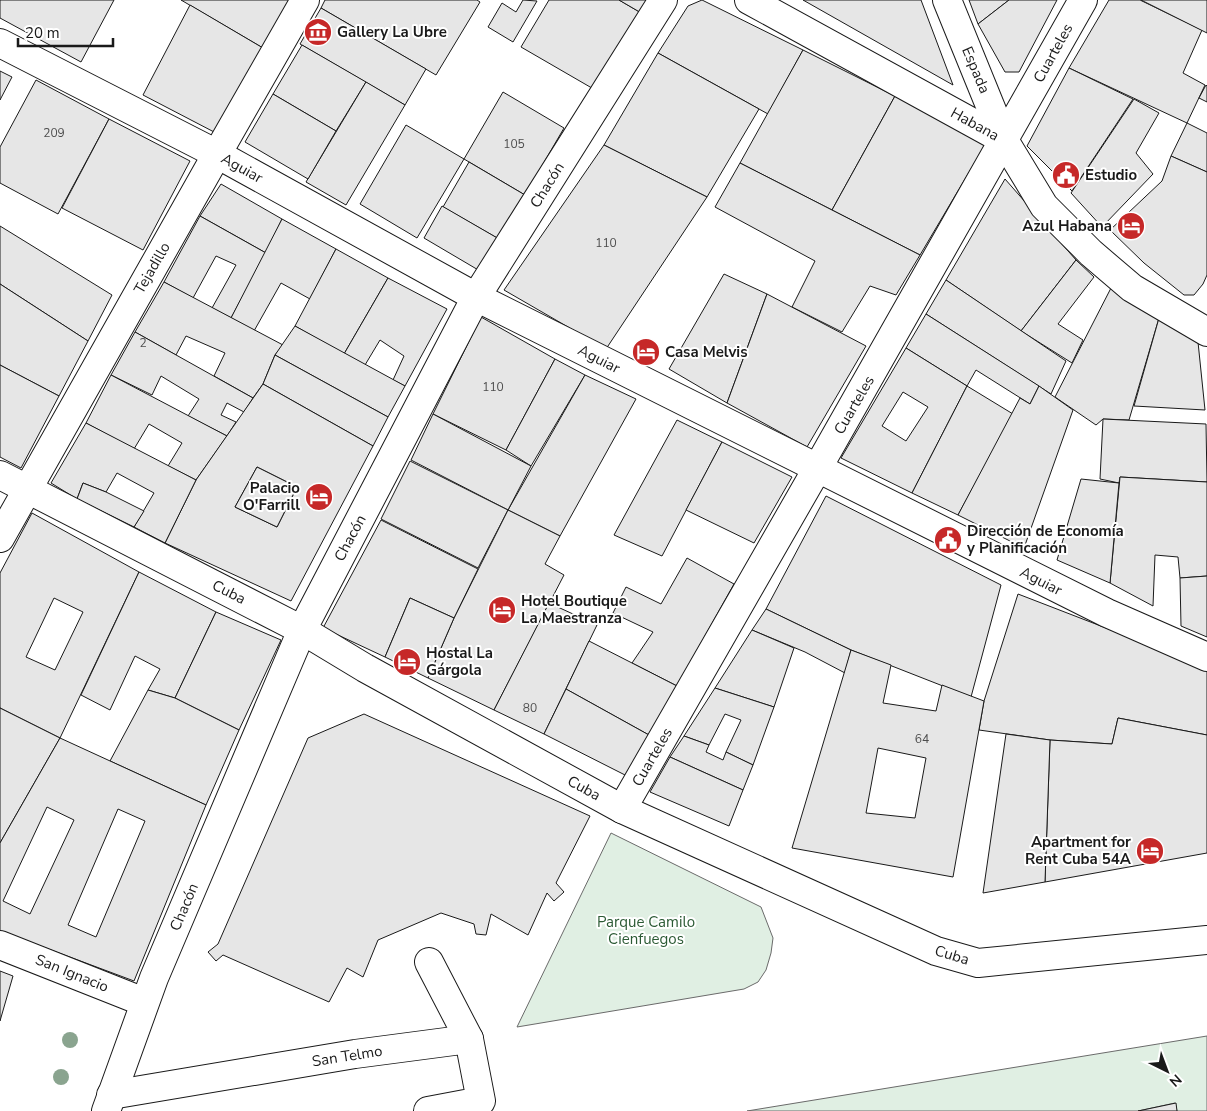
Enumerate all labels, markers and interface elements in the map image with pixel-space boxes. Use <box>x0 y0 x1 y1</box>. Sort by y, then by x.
scale bar <box>18 15 112 47</box>
museum icon: Gallery La Ubre <box>303 17 333 47</box>
street label: Cuarteles <box>1029 20 1077 86</box>
place label: Gallery La Ubre <box>337 22 447 42</box>
text: 20 m <box>25 23 60 43</box>
street label: Espada <box>957 43 995 97</box>
street label: Habana <box>947 103 1003 145</box>
house number: 209 <box>43 125 65 141</box>
house number: 105 <box>503 136 525 152</box>
street label: Aguiar <box>218 148 267 188</box>
street label: Chacón <box>525 158 569 212</box>
public building icon: Estudio <box>1051 160 1081 190</box>
place label: Estudio <box>1085 165 1137 185</box>
hotel icon: Azul Habana <box>1116 211 1146 241</box>
place label: Azul Habana <box>1022 216 1112 236</box>
house number: 110 <box>595 235 617 251</box>
street label: Tejadillo <box>129 238 175 298</box>
house number: 2 <box>139 335 147 351</box>
hotel icon: Casa Melvis <box>631 337 661 367</box>
street label: Aguiar <box>574 340 624 378</box>
place label: Casa Melvis <box>665 342 748 362</box>
street label: Cuarteles <box>829 372 879 438</box>
house number: 110 <box>482 379 504 395</box>
place label: Palacio O'Farrill <box>243 478 300 515</box>
hotel icon: Palacio O'Farrill <box>304 482 334 512</box>
street label: Chacón <box>329 511 371 565</box>
place label: Dirección de Economía y Planificación <box>966 521 1124 558</box>
public building icon: Dirección de Economía y Planificación <box>933 525 963 555</box>
street label: Aguiar <box>1016 562 1066 600</box>
street label: Cuba <box>209 575 249 609</box>
place label: Hotel Boutique La Maestranza <box>521 591 627 628</box>
hotel icon: Hotel Boutique La Maestranza <box>487 595 517 625</box>
place label: Hostal La Gárgola <box>426 643 493 680</box>
hotel icon: Hostal La Gárgola <box>392 647 422 677</box>
house number: 80 <box>523 700 537 716</box>
street label: Cuarteles <box>627 724 677 790</box>
house number: 64 <box>915 731 929 747</box>
street label: Cuba <box>564 771 604 805</box>
place label: Apartment for Rent Cuba 54A <box>1025 832 1132 869</box>
hotel icon: Apartment for Rent Cuba 54A <box>1135 836 1165 866</box>
street label: Chacón <box>165 880 203 934</box>
park label: Parque Camilo Cienfuegos <box>597 912 695 949</box>
street label: Cuba <box>932 940 972 970</box>
street label: San Ignacio <box>32 949 112 997</box>
street label: San Telmo <box>310 1041 384 1071</box>
north arrow <box>1142 1046 1192 1096</box>
text: N <box>1165 1070 1186 1091</box>

